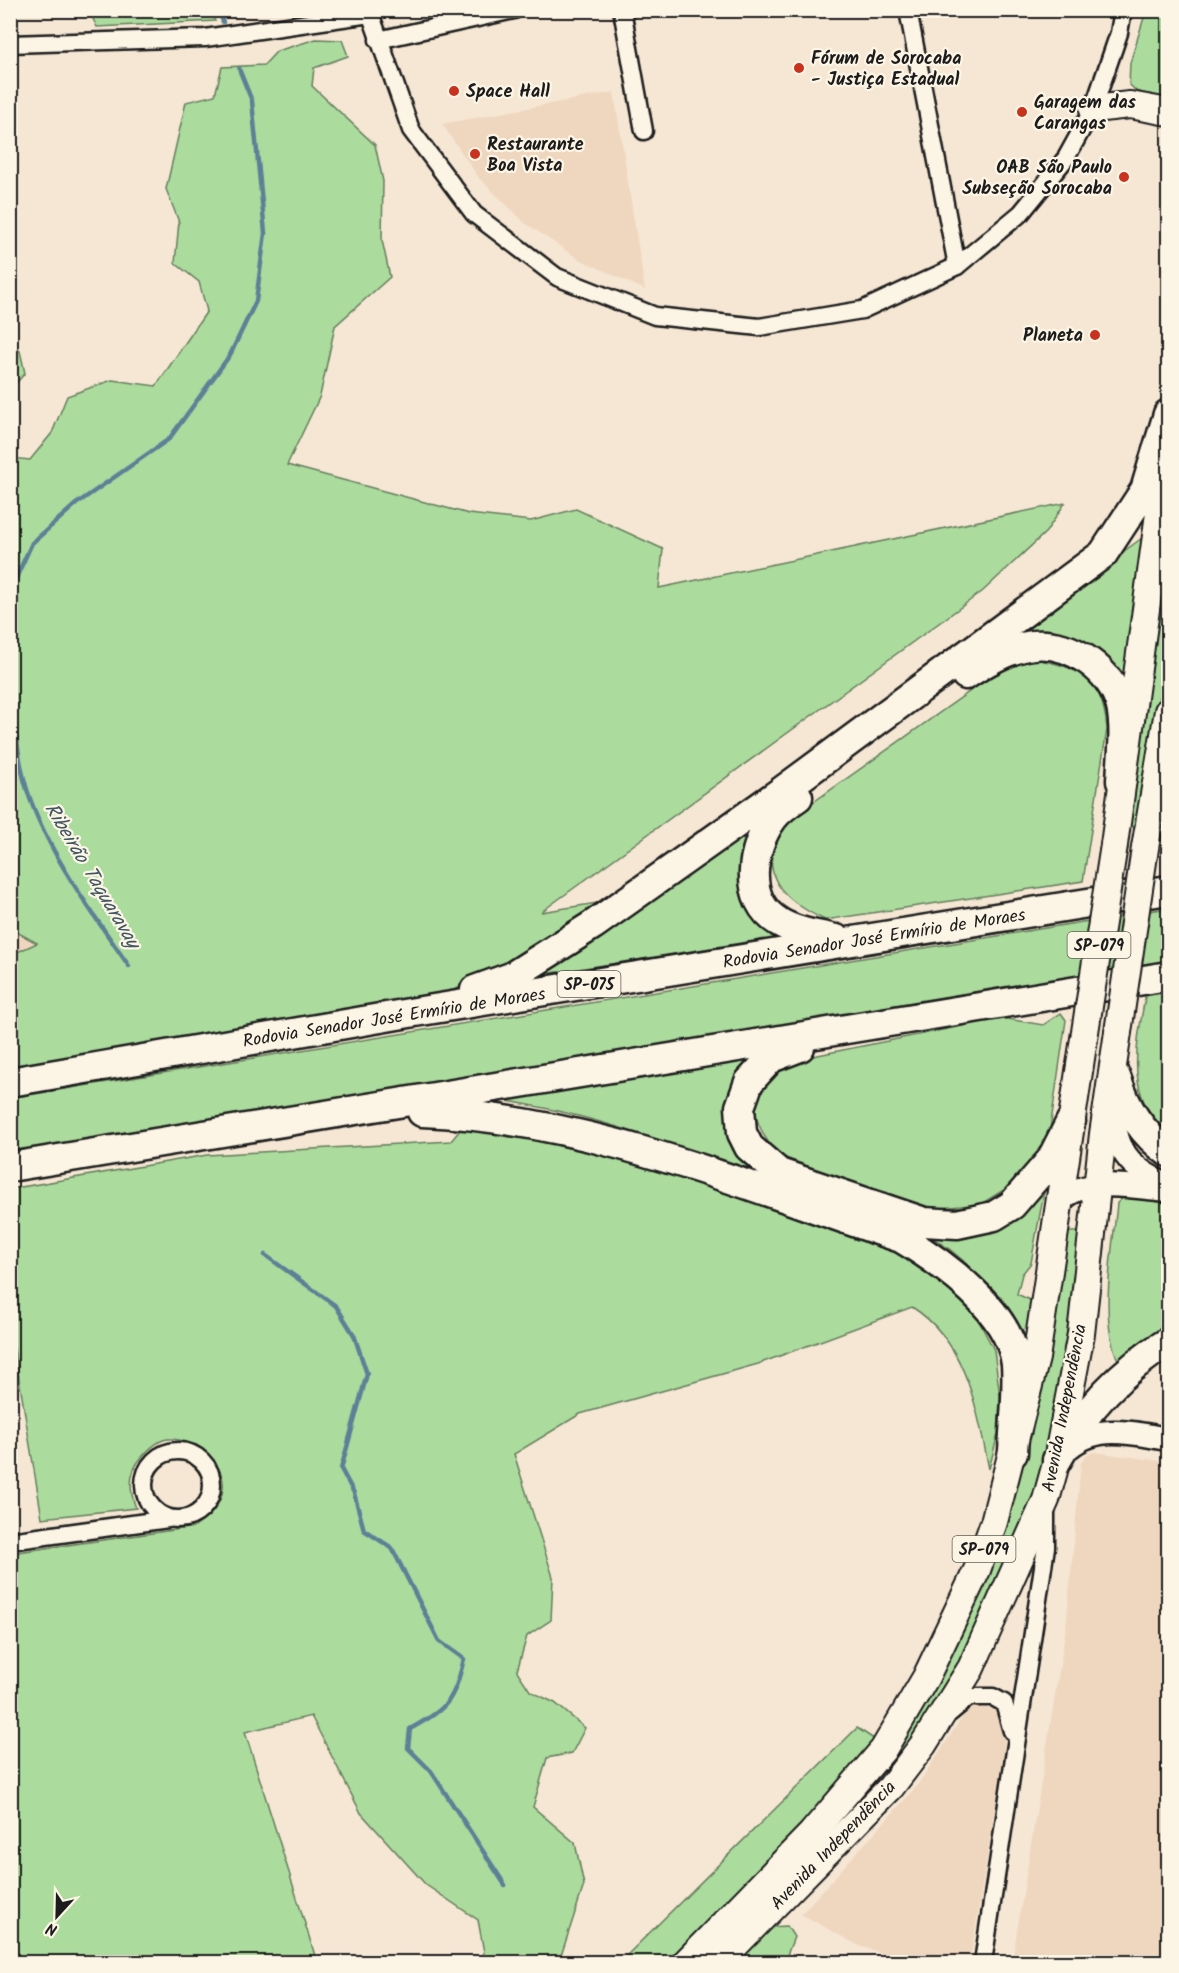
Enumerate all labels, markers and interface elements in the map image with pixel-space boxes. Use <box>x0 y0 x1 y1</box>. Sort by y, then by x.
place label: Fórum de Sorocaba - Justiça Estadual <box>811 45 961 95</box>
marker: Fórum de Sorocaba - Justiça Estadual <box>792 61 806 75</box>
place label: Space Hall <box>466 78 550 107</box>
marker: Space Hall <box>447 84 461 98</box>
place label: Garagem das Carangas <box>1034 89 1137 139</box>
marker: Garagem das Carangas <box>1015 105 1029 119</box>
place label: Restaurante Boa Vista <box>487 131 584 181</box>
marker: Restaurante Boa Vista <box>468 147 482 161</box>
place label: OAB São Paulo Subseção Sorocaba <box>962 154 1112 204</box>
marker: OAB São Paulo Subseção Sorocaba <box>1117 170 1131 184</box>
place label: Planeta <box>1023 322 1083 351</box>
marker: Planeta <box>1088 328 1102 342</box>
water label: Ribeirão Taquaravay <box>35 797 149 957</box>
street label: Rodovia Senador José Ermírio de Moraes <box>721 901 1028 978</box>
road number: SP-079 <box>1068 932 1130 958</box>
road number: SP-075 <box>558 971 620 997</box>
street label: Rodovia Senador José Ermírio de Moraes <box>241 980 548 1057</box>
street label: Avenida Independência <box>1035 1322 1096 1495</box>
road number: SP-079 <box>952 1536 1016 1562</box>
street label: Avenida Independência <box>764 1774 904 1918</box>
north arrow <box>27 1886 87 1946</box>
text: N <box>43 1915 61 1942</box>

